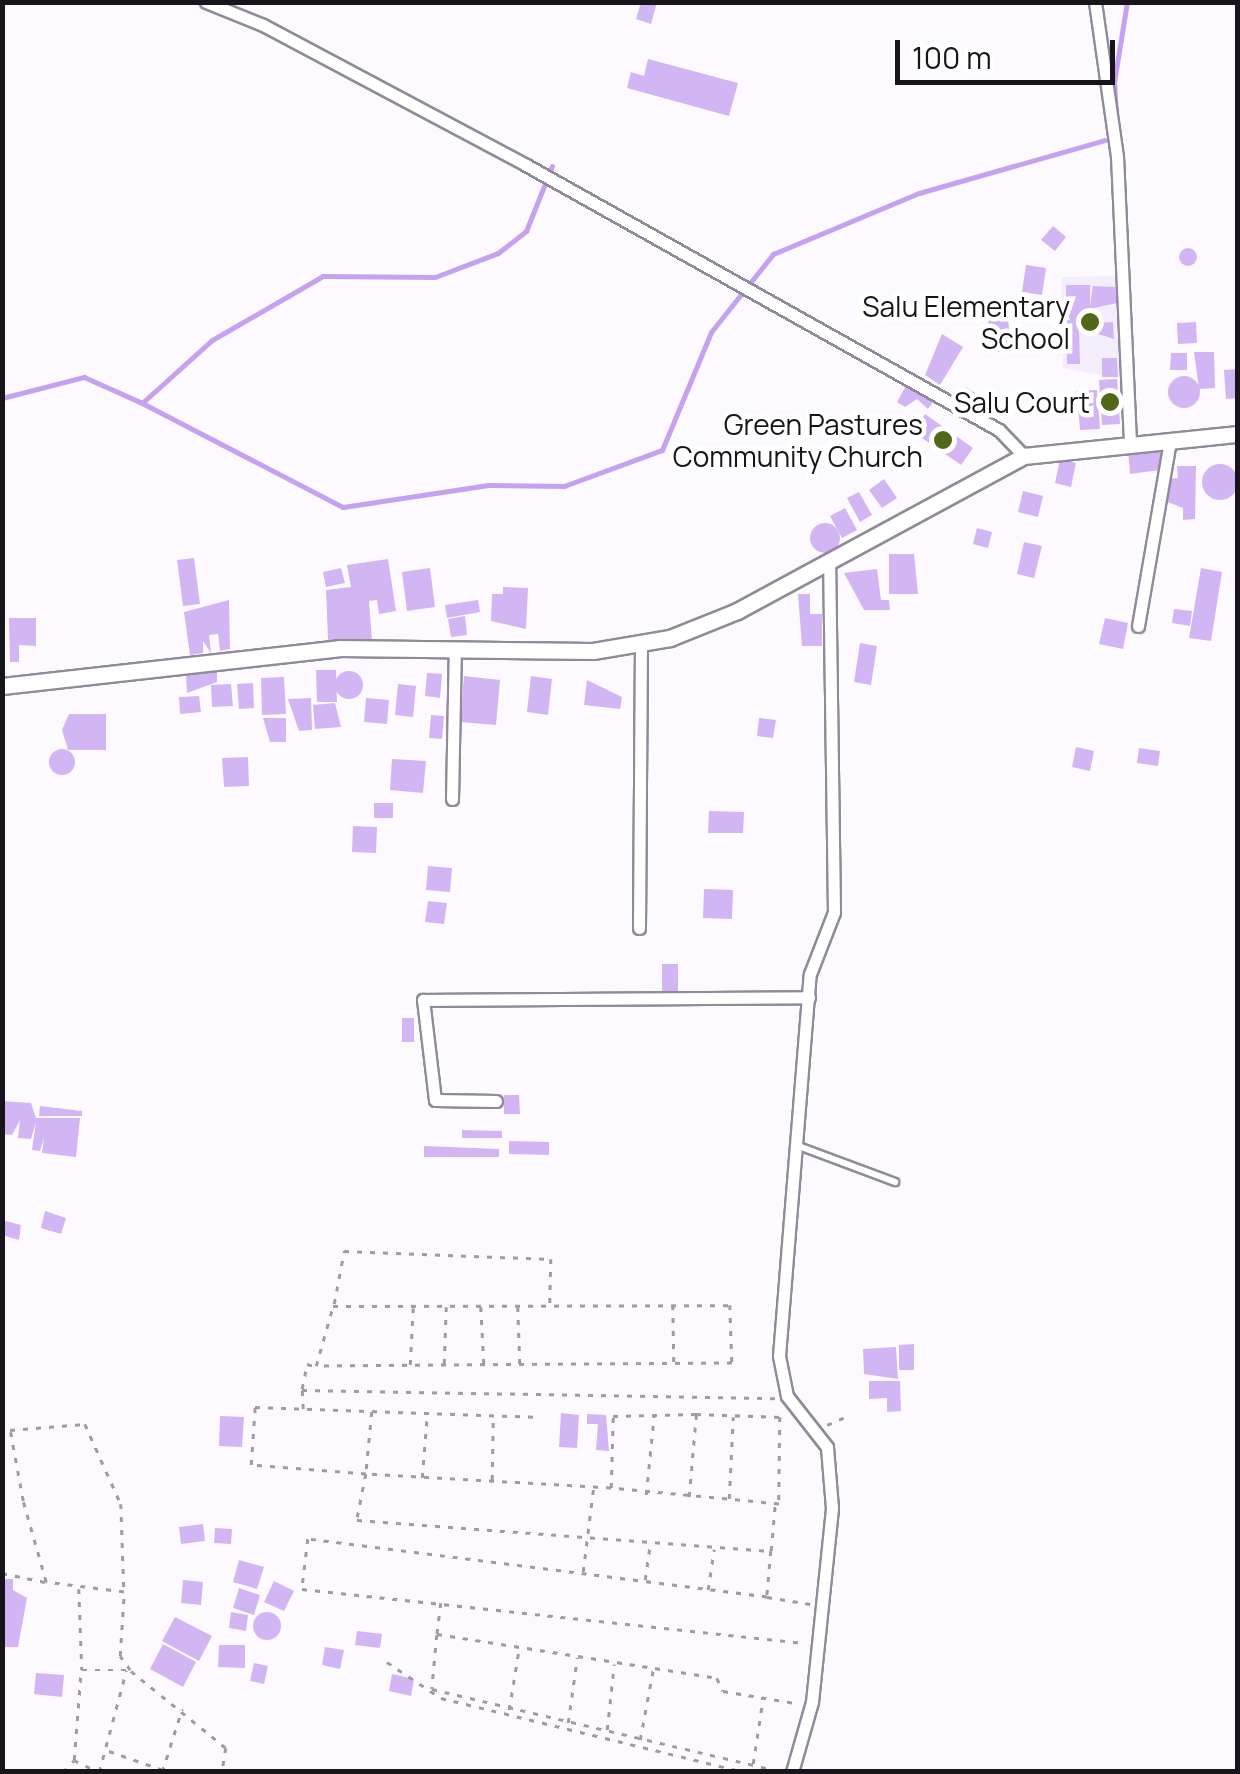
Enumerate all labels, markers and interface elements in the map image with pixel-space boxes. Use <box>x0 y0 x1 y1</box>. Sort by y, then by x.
scale bar <box>900 20 1120 82</box>
text: 100 m <box>912 37 992 78</box>
place label: Salu Elementary School <box>862 289 1070 355</box>
marker: Salu Elementary School <box>1079 311 1101 333</box>
place label: Salu Court <box>954 385 1090 419</box>
marker: Salu Court <box>1099 391 1121 413</box>
place label: Green Pastures Community Church <box>673 407 923 473</box>
marker: Green Pastures Community Church <box>932 429 954 451</box>

